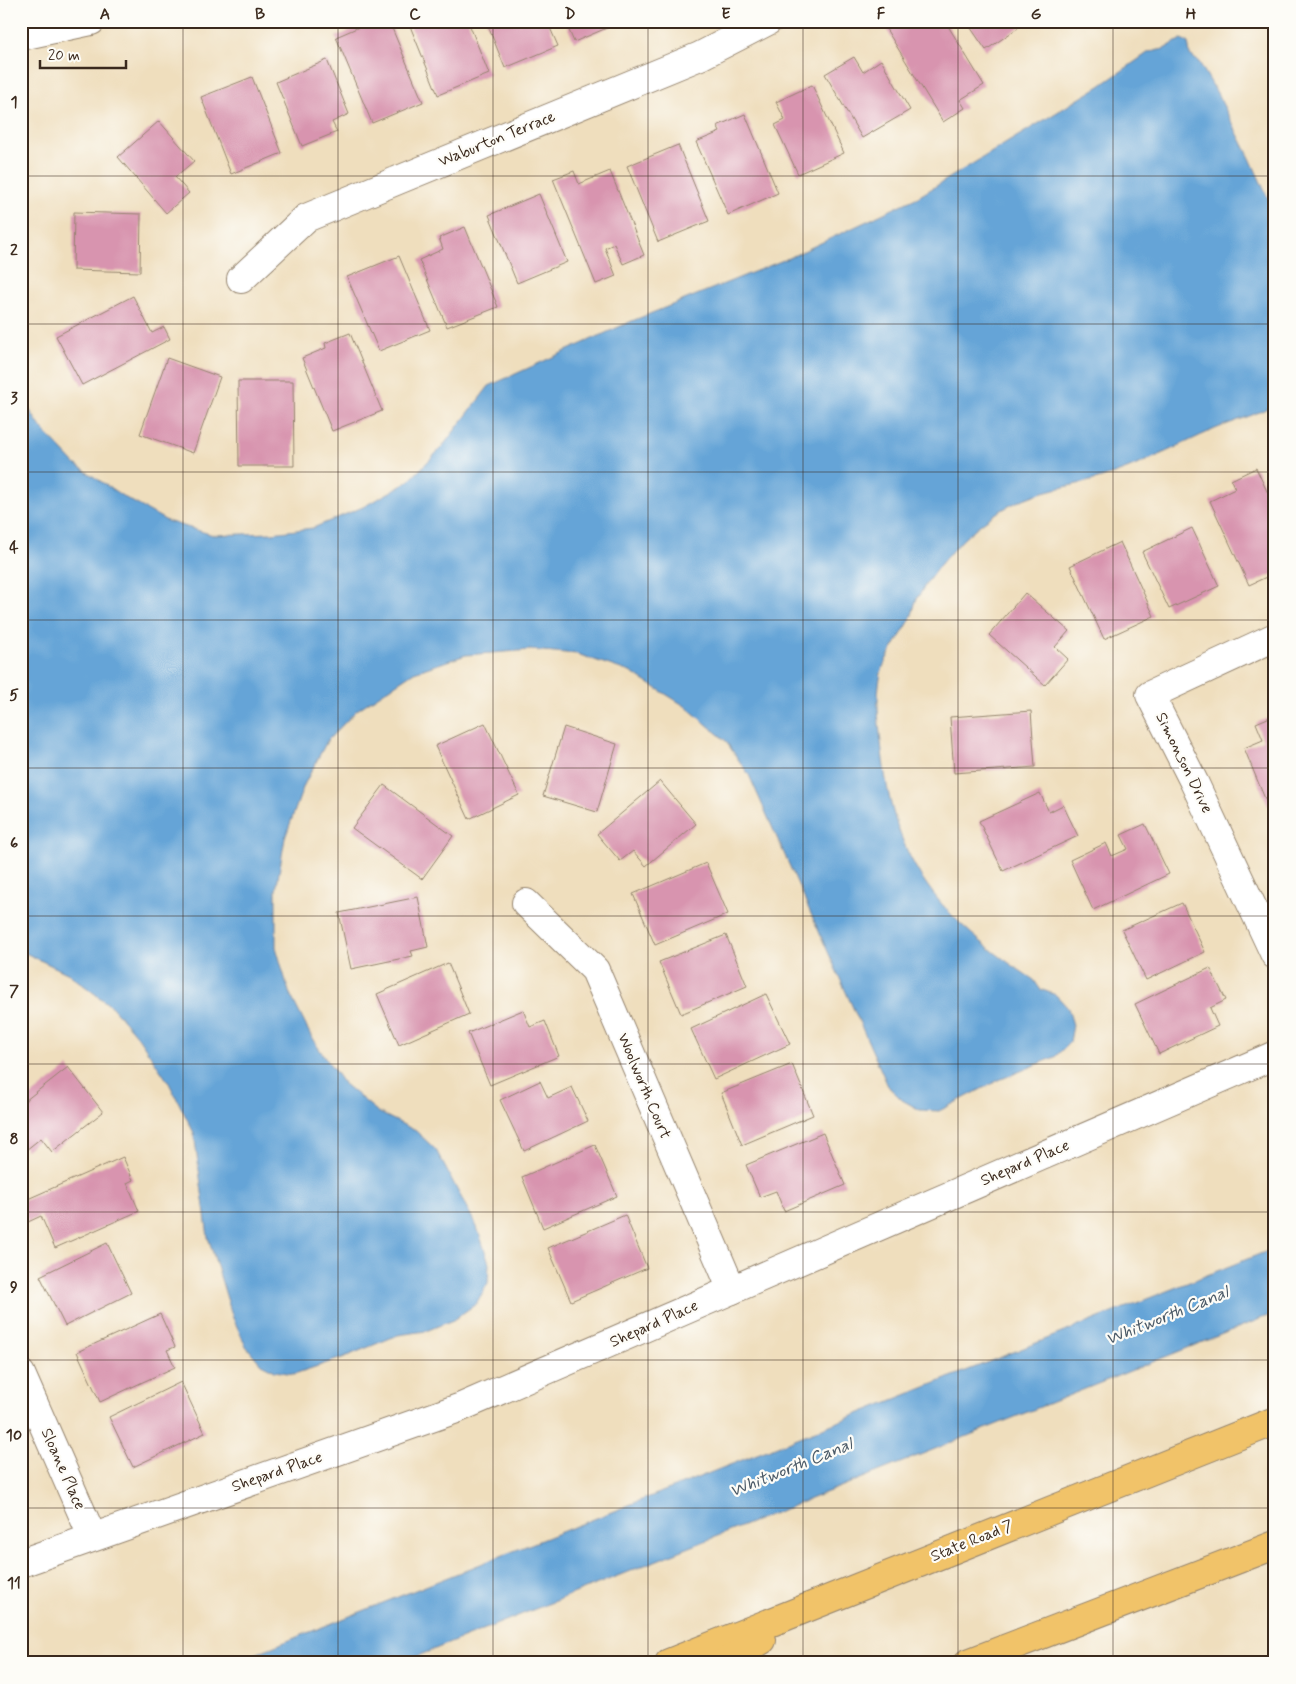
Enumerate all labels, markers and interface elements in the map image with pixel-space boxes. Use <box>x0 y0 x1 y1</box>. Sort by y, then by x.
text: A <box>100 4 110 25</box>
text: B <box>255 4 265 25</box>
text: C <box>409 4 421 25</box>
text: D <box>564 4 576 25</box>
text: E <box>721 4 731 25</box>
text: F <box>877 4 886 25</box>
text: G <box>1031 4 1042 25</box>
text: H <box>1186 4 1197 25</box>
scale bar <box>40 38 126 70</box>
text: 20 m <box>48 46 80 66</box>
text: 1 <box>10 92 18 113</box>
street label: Waburton Terrace <box>435 106 559 172</box>
text: 2 <box>10 240 18 261</box>
text: 3 <box>10 388 18 409</box>
text: 4 <box>9 537 19 558</box>
text: 5 <box>9 685 19 706</box>
street label: Simonson Drive <box>1150 709 1218 817</box>
text: 6 <box>10 833 18 854</box>
text: 7 <box>9 981 19 1002</box>
street label: Woolworth Court <box>612 1030 676 1143</box>
text: 8 <box>9 1129 19 1150</box>
street label: Shepard Place <box>977 1135 1073 1191</box>
text: 9 <box>10 1277 18 1298</box>
water label: Whitworth Canal <box>1102 1280 1234 1352</box>
street label: Shepard Place <box>607 1295 701 1353</box>
text: 10 <box>6 1425 22 1446</box>
street label: Sloane Place <box>36 1425 90 1513</box>
water label: Whitworth Canal <box>726 1432 858 1504</box>
street label: Shepard Place <box>229 1447 325 1497</box>
street label: State Road 7 <box>928 1515 1017 1567</box>
text: 11 <box>7 1573 21 1594</box>

